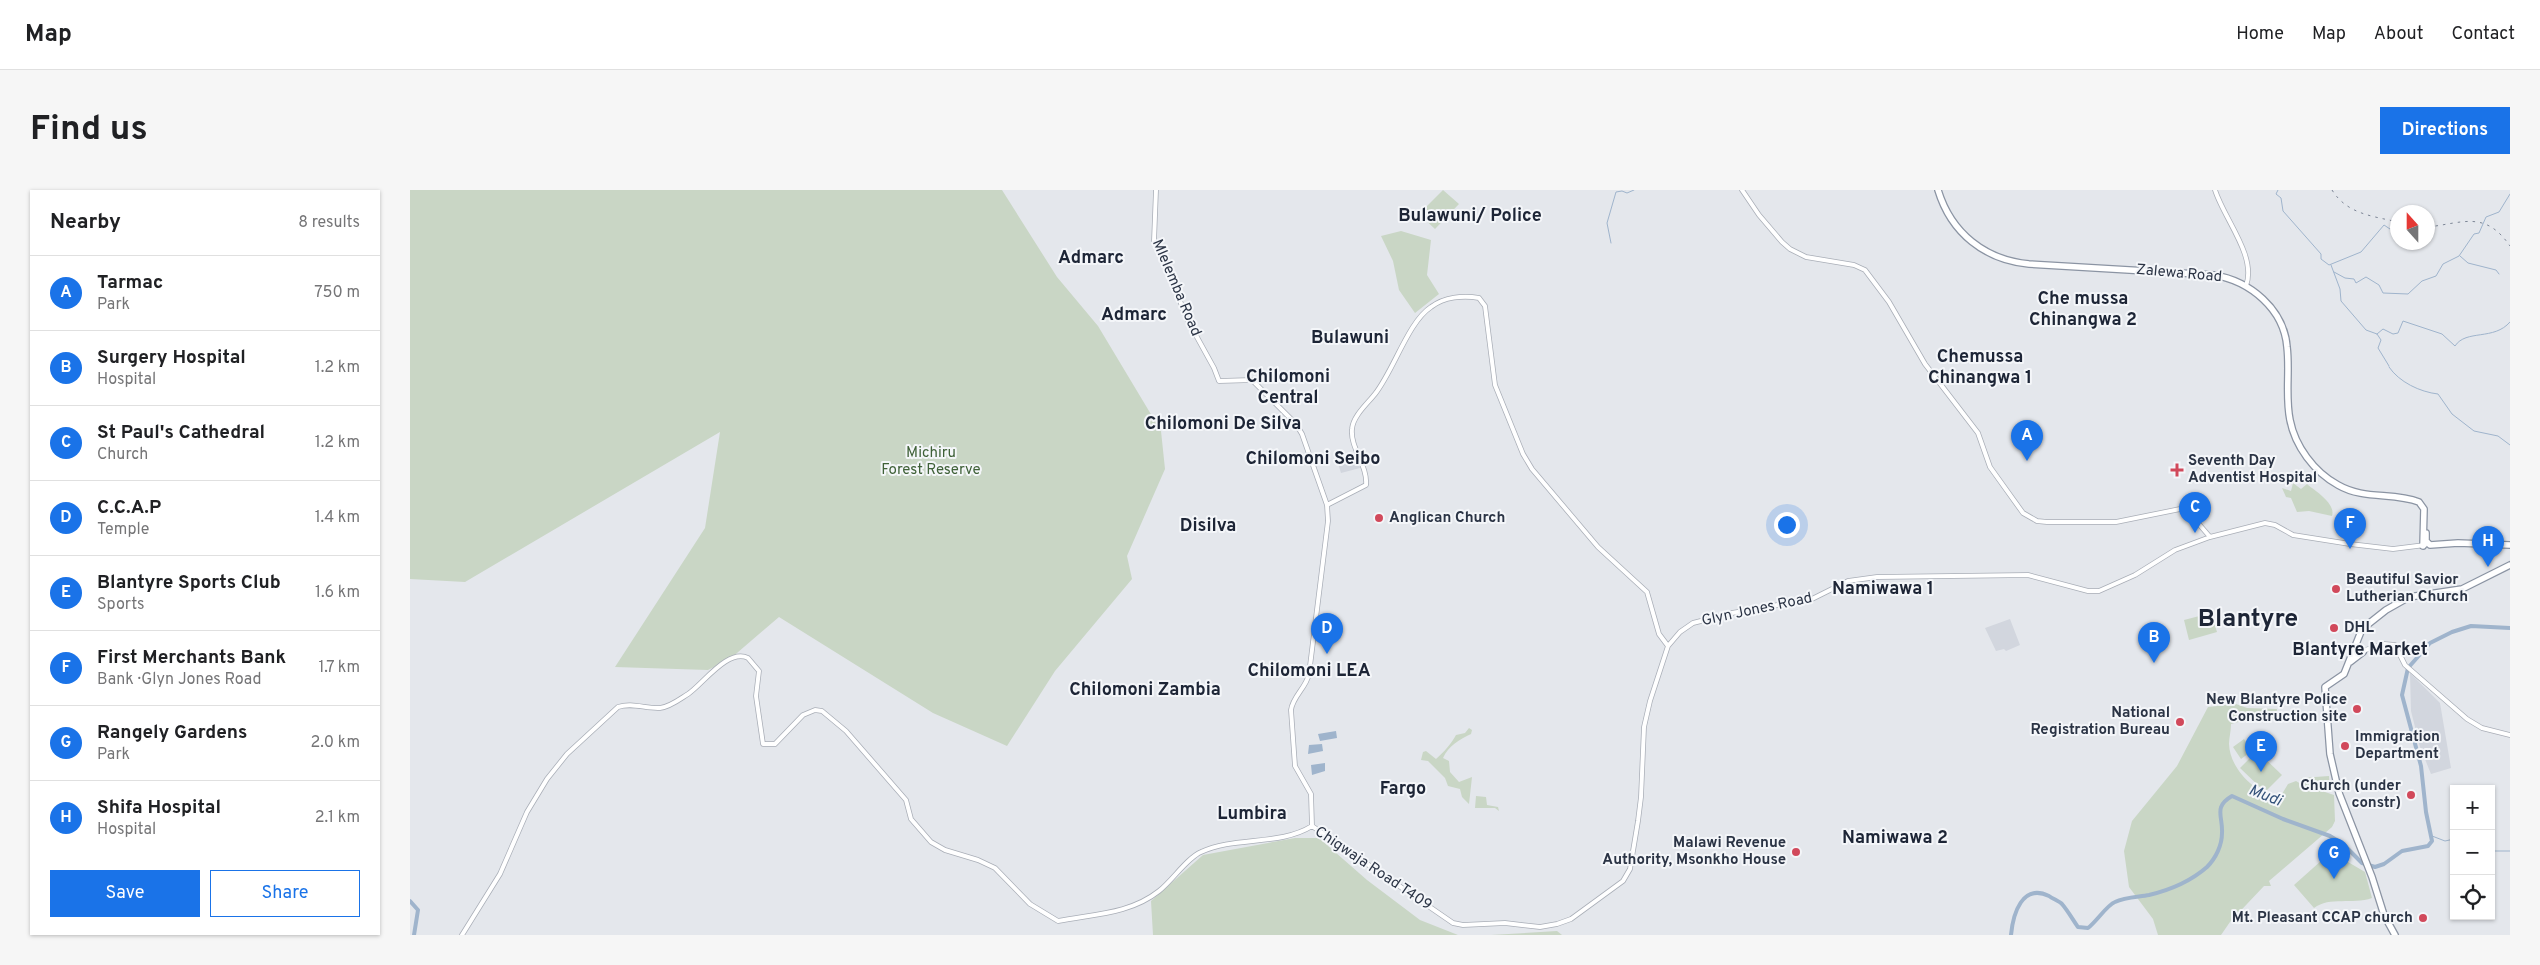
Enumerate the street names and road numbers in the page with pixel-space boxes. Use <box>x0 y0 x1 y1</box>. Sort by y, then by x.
street label: Mlelemba Road <box>1147 237 1205 339</box>
street label: Zalewa Road <box>2135 261 2223 287</box>
street label: Glyn Jones Road <box>1700 589 1814 631</box>
street label: Chigwaja Road T409 <box>1311 823 1435 915</box>

